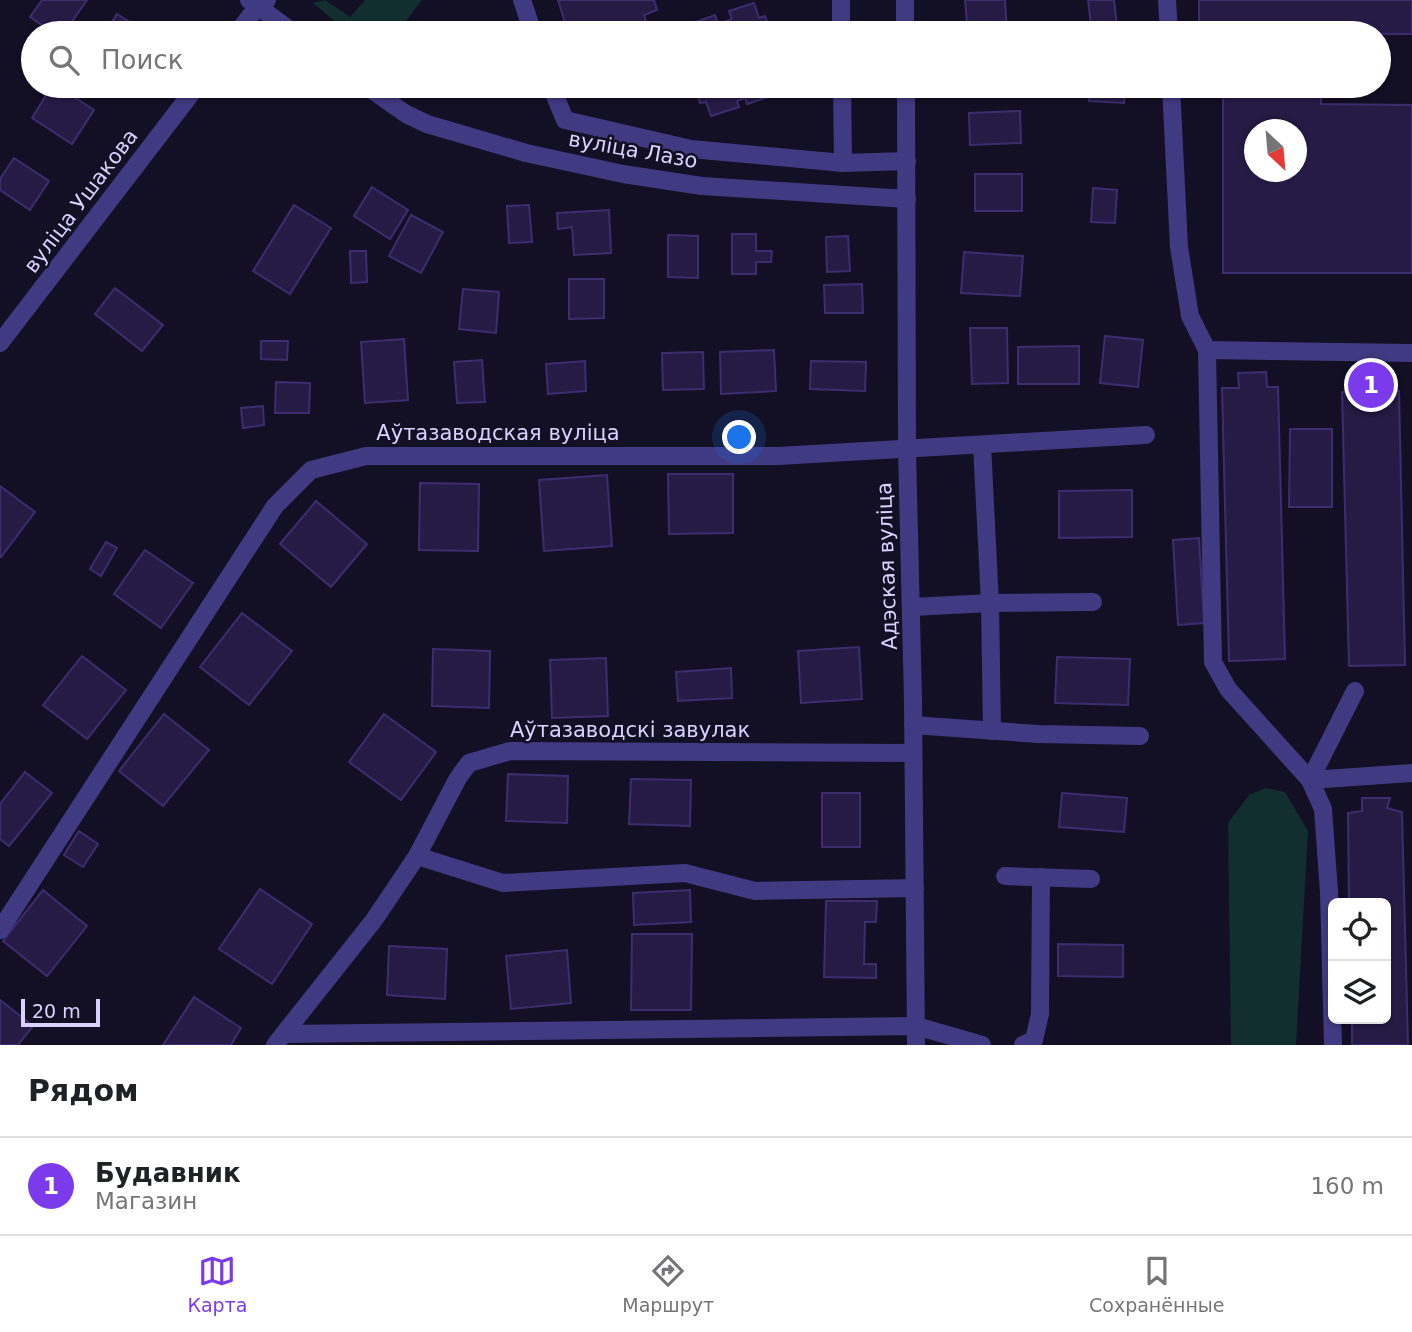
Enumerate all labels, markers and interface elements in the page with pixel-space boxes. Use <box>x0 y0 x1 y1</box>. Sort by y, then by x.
search box <box>21 21 1391 98</box>
icon: search <box>45 41 83 79</box>
text: Поиск <box>101 45 183 75</box>
north arrow <box>1244 119 1307 182</box>
street label: вуліца Ушакова <box>19 124 143 278</box>
street label: вуліца Лазо <box>567 127 699 173</box>
pin: 1 <box>1348 359 1394 411</box>
your location <box>722 420 756 454</box>
street label: Аўтазаводская вуліца <box>376 421 620 445</box>
street label: Адэская вуліца <box>872 482 902 650</box>
street label: Аўтазаводскі завулак <box>510 718 750 742</box>
map controls <box>1328 898 1391 1024</box>
button: locate <box>1328 898 1391 961</box>
button: layers <box>1328 961 1391 1024</box>
scale bar <box>21 996 100 1028</box>
text: 20 m <box>32 1000 81 1022</box>
text: Рядом <box>28 1073 139 1108</box>
text: Будавник <box>95 1158 241 1188</box>
text: 1 <box>43 1173 59 1199</box>
text: 160 m <box>1310 1173 1384 1199</box>
text: Магазин <box>95 1188 197 1214</box>
tab: Карта <box>187 1252 247 1316</box>
tab: Маршрут <box>622 1252 714 1316</box>
tab: Сохранённые <box>1089 1252 1225 1316</box>

